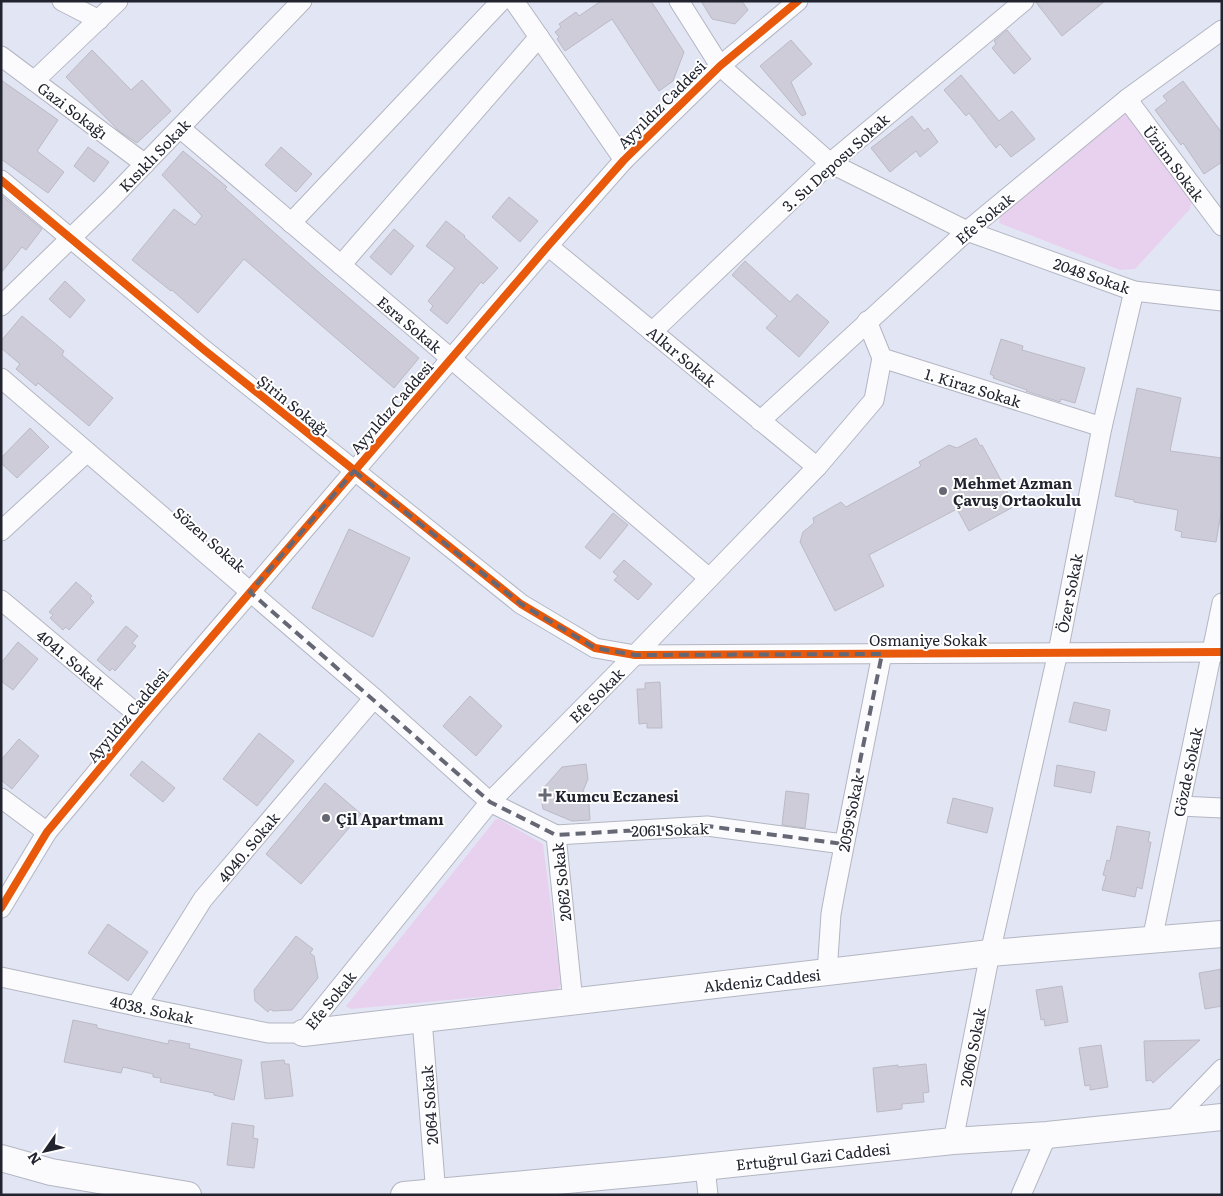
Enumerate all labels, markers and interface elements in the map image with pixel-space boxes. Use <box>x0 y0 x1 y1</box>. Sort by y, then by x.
street label: Ayyıldız Caddesi <box>612 55 710 153</box>
street label: Gazi Sokağı <box>33 76 113 144</box>
street label: 3. Su Deposu Sokak <box>776 107 894 217</box>
street label: Kısıklı Sokak <box>113 113 196 197</box>
street label: Üzüm Sokak <box>1138 120 1211 207</box>
street label: Efe Sokak <box>950 186 1019 249</box>
street label: 2048 Sokak <box>1051 251 1134 299</box>
street label: Esra Sokak <box>373 290 448 359</box>
street label: Alkır Sokak <box>642 320 722 392</box>
street label: Ayyıldız Caddesi <box>344 355 438 459</box>
street label: 1. Kiraz Sokak <box>922 361 1025 413</box>
street label: Şirin Sokağı <box>253 369 335 441</box>
place label: Mehmet Azman Çavuş Ortaokulu <box>953 471 1081 511</box>
marker: Mehmet Azman Çavuş Ortaokulu <box>937 485 949 497</box>
street label: Sözen Sokak <box>169 501 252 578</box>
street label: Özer Sokak <box>1050 551 1088 635</box>
street label: 4041. Sokak <box>32 623 111 695</box>
street label: Osmaniye Sokak <box>869 628 988 651</box>
street label: Efe Sokak <box>563 662 629 728</box>
street label: Ayyıldız Caddesi <box>81 663 173 767</box>
street label: Gözde Sokak <box>1166 724 1208 819</box>
street label: 2059 Sokak <box>831 771 869 854</box>
place label: Kumcu Eczanesi <box>555 784 679 807</box>
marker: Kumcu Eczanesi <box>539 789 551 801</box>
street label: 4040. Sokak <box>212 806 285 887</box>
place label: Çil Apartmanı <box>336 807 444 830</box>
marker: Çil Apartmanı <box>320 812 332 824</box>
street label: 2061 Sokak <box>631 816 710 842</box>
street label: 2062 Sokak <box>545 841 577 922</box>
street label: Akdeniz Caddesi <box>702 962 822 998</box>
street label: Efe Sokak <box>299 965 361 1034</box>
street label: 4038. Sokak <box>108 989 197 1029</box>
street label: 2060 Sokak <box>953 1005 991 1088</box>
street label: 2064 Sokak <box>415 1064 443 1145</box>
north arrow <box>20 1126 70 1176</box>
street label: Ertuğrul Gazi Caddesi <box>735 1136 891 1176</box>
text: N <box>22 1148 45 1169</box>

